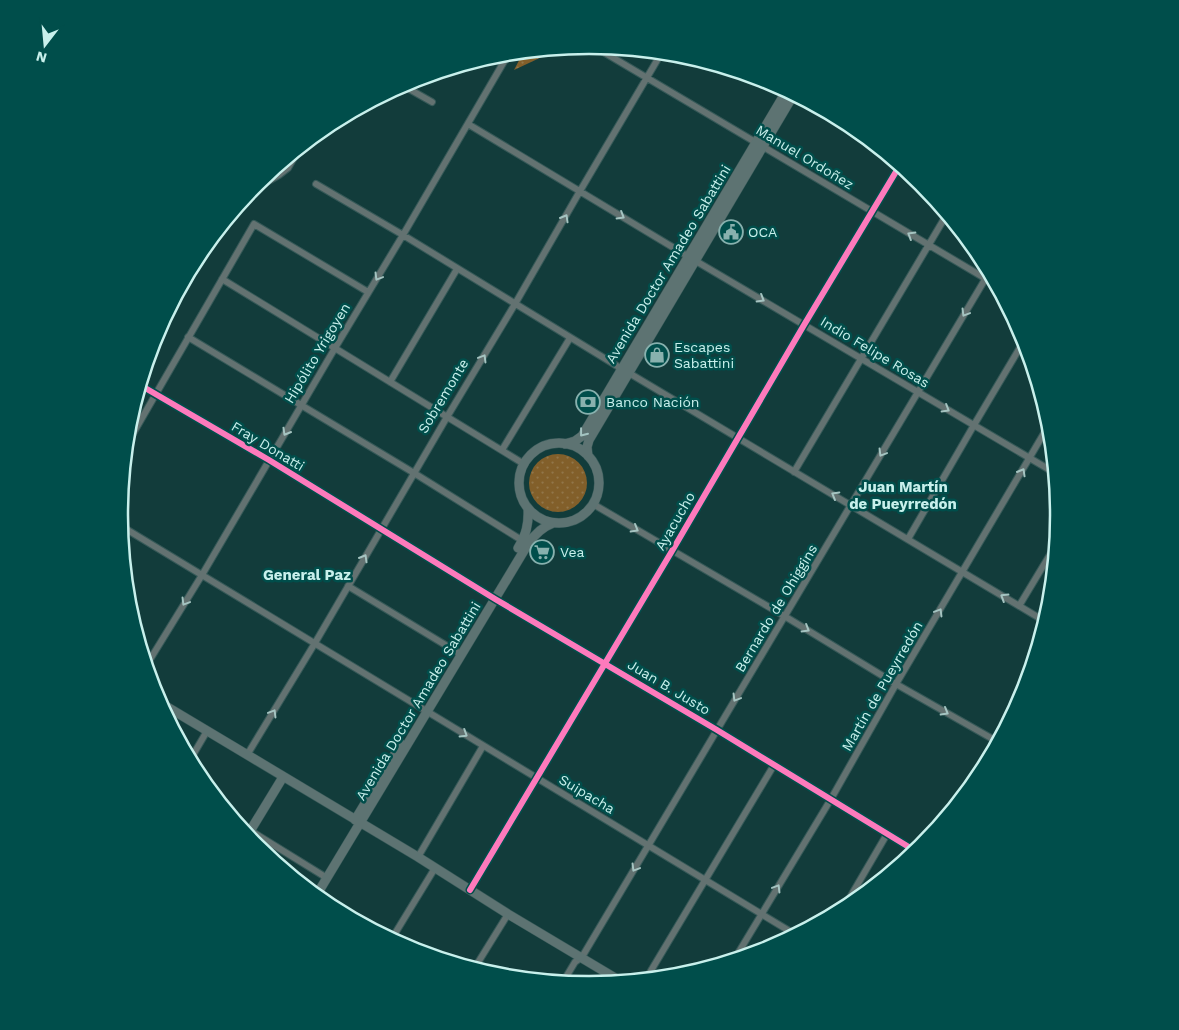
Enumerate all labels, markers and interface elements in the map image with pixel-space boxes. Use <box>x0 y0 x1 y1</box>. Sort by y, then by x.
north arrow <box>20 20 70 70</box>
text: N <box>34 48 49 67</box>
street label: Manuel Ordoñez <box>753 122 857 192</box>
street label: Avenida Doctor Amadeo Sabattini <box>602 162 734 366</box>
one-way arrow <box>616 210 625 220</box>
one-way arrow <box>558 214 568 223</box>
public building icon: OCA <box>718 219 744 245</box>
place label: OCA <box>748 224 777 240</box>
one-way arrow <box>907 231 916 241</box>
one-way arrow <box>374 272 384 281</box>
one-way arrow <box>756 293 765 303</box>
street label: Hipólito Yrigoyen <box>281 300 353 406</box>
one-way arrow <box>961 308 971 317</box>
street label: Indio Felipe Rosas <box>818 313 932 391</box>
place label: Escapes Sabattini <box>674 339 734 371</box>
shop icon: Escapes Sabattini <box>644 342 670 368</box>
one-way arrow <box>476 354 486 363</box>
street label: Sobremonte <box>415 356 471 436</box>
bank icon: Banco Nación <box>575 389 601 415</box>
place label: Banco Nación <box>606 394 700 410</box>
one-way arrow <box>941 402 950 412</box>
street label: Fray Donatti <box>229 418 307 474</box>
one-way arrow <box>282 426 292 435</box>
one-way arrow <box>580 427 589 436</box>
one-way arrow <box>878 448 888 457</box>
one-way arrow <box>1015 469 1025 478</box>
district label: Juan Martín de Pueyrredón <box>849 478 957 513</box>
street label: Ayacucho <box>652 489 698 553</box>
one-way arrow <box>831 492 840 502</box>
one-way arrow <box>630 522 639 532</box>
supermarket icon: Vea <box>529 539 555 565</box>
street label: Bernardo de Ohiggins <box>732 541 820 675</box>
place label: Vea <box>560 544 585 560</box>
one-way arrow <box>358 554 368 563</box>
district label: General Paz <box>263 566 351 584</box>
one-way arrow <box>1000 594 1010 603</box>
one-way arrow <box>182 597 192 606</box>
street label: Avenida Doctor Amadeo Sabattini <box>352 599 484 803</box>
one-way arrow <box>933 609 943 618</box>
street label: Martín de Pueyrredón <box>838 618 926 754</box>
one-way arrow <box>800 622 809 632</box>
street label: Juan B. Justo <box>625 656 713 718</box>
one-way arrow <box>733 693 743 702</box>
one-way arrow <box>940 706 949 716</box>
one-way arrow <box>266 709 276 718</box>
one-way arrow <box>459 728 468 738</box>
street label: Suipacha <box>556 771 618 817</box>
one-way arrow <box>632 862 642 871</box>
one-way arrow <box>770 885 780 894</box>

